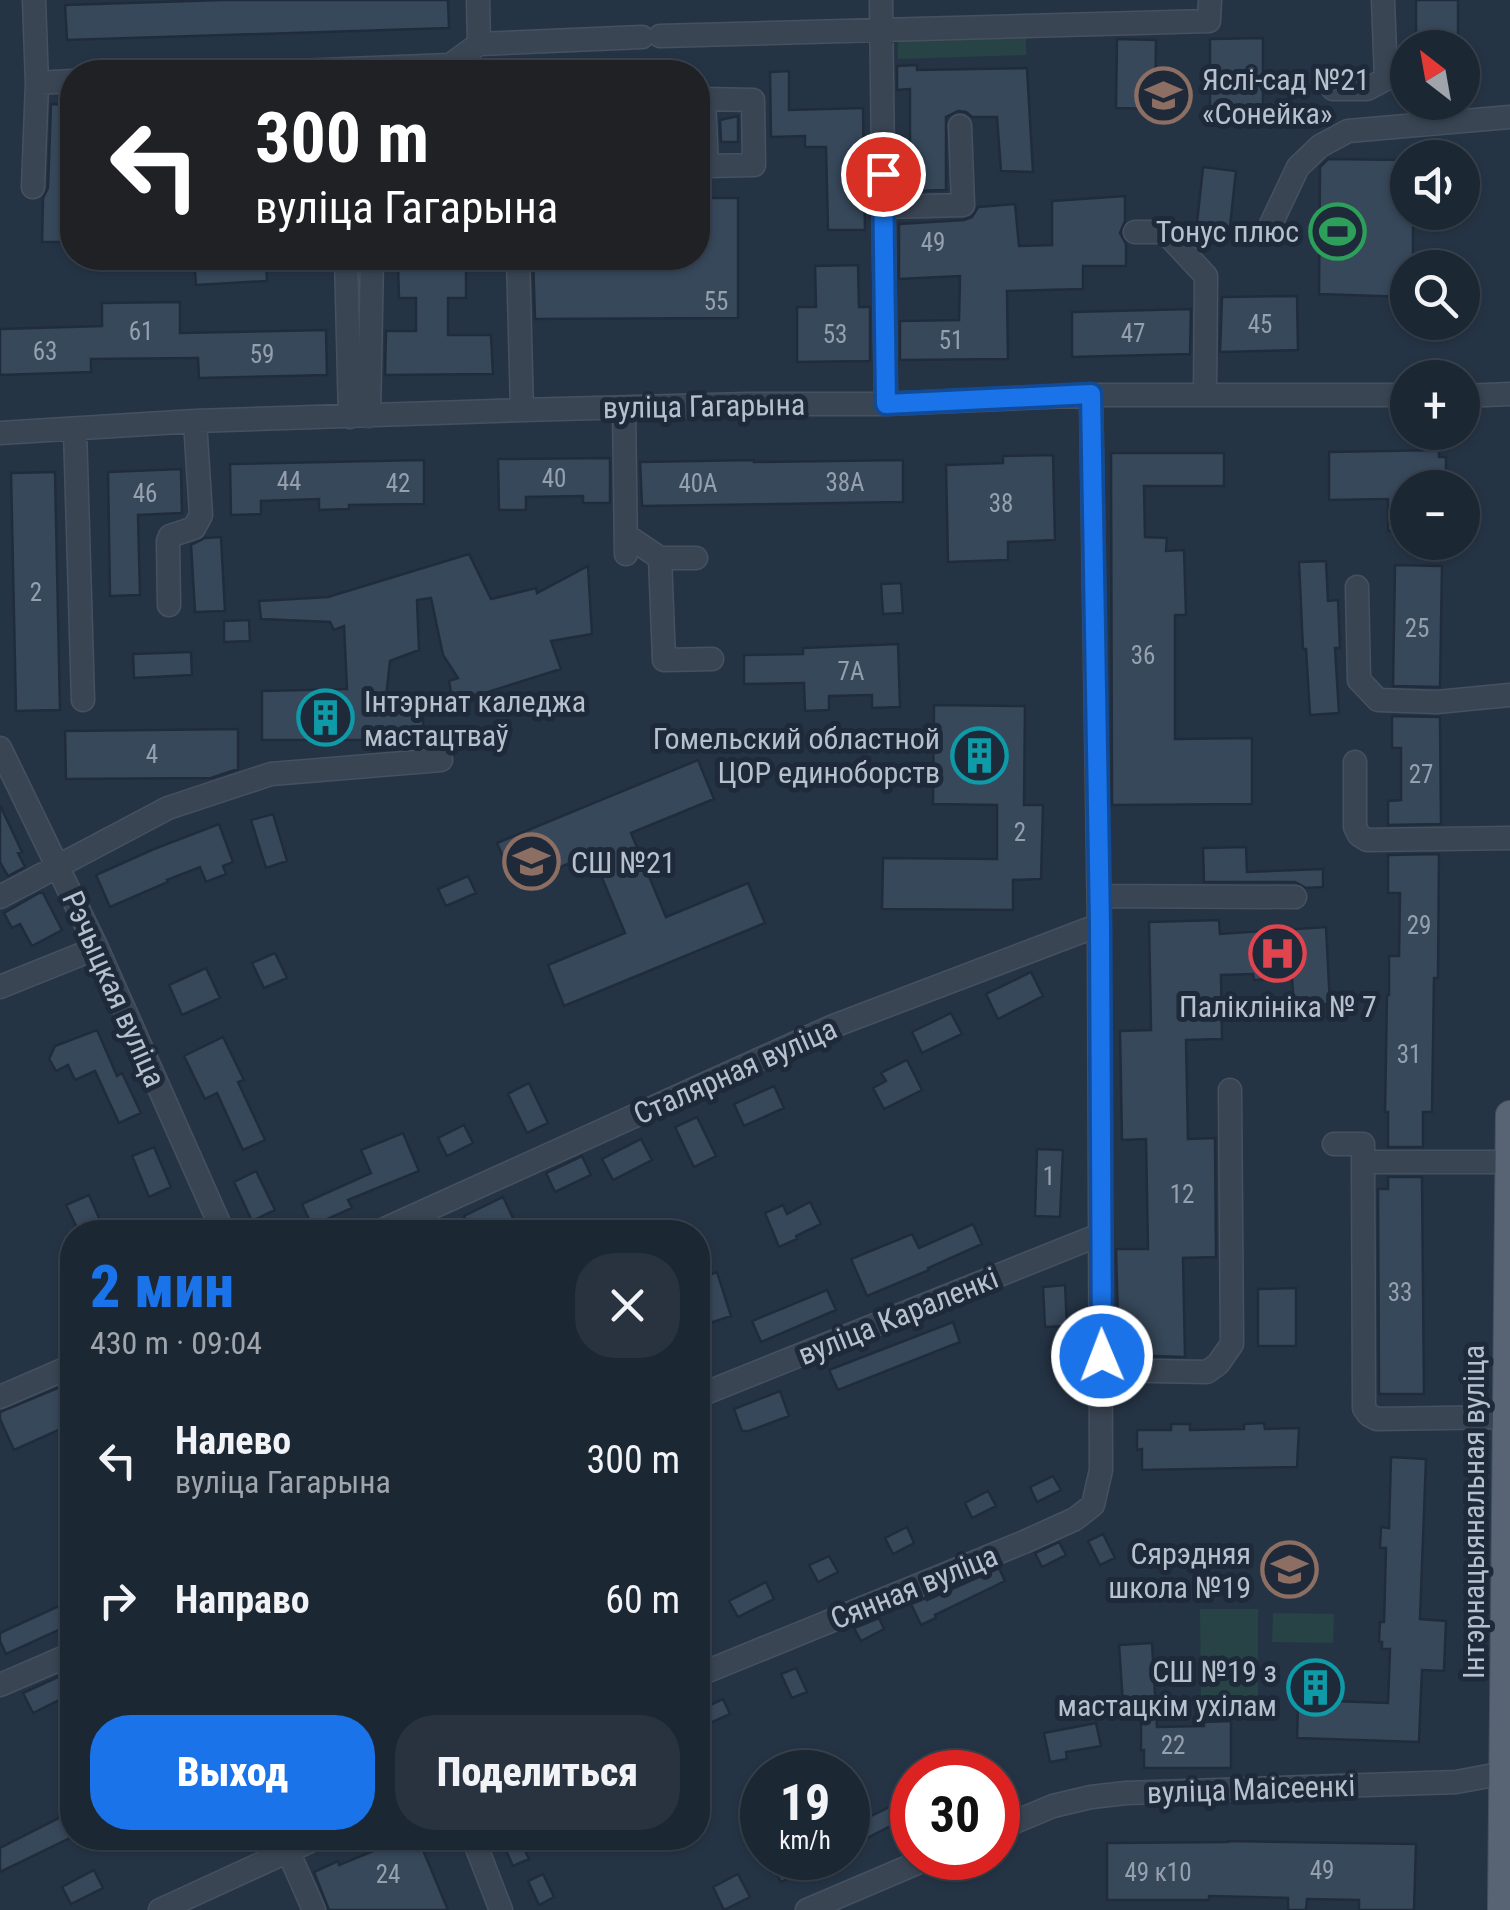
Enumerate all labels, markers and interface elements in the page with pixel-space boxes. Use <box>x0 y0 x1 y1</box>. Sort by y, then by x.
north arrow <box>1390 30 1480 120</box>
map controls <box>1390 30 1480 560</box>
place label: Яслі-сад №21 «Сонейка» <box>1202 62 1370 131</box>
school or university icon: Яслі-сад №21 «Сонейка» <box>1133 66 1193 126</box>
text: 300 m <box>255 97 429 179</box>
icon: left <box>90 100 220 230</box>
pin <box>841 132 926 217</box>
button: sound <box>1390 140 1480 230</box>
icon: arrive <box>856 147 911 202</box>
text: вуліца Гагарына <box>255 181 558 234</box>
sports icon: Тонус плюс <box>1308 201 1368 261</box>
place label: Тонус плюс <box>1156 214 1299 249</box>
house number: 49 <box>921 228 945 257</box>
button: search <box>1390 250 1480 340</box>
house number: 55 <box>704 287 728 316</box>
house number: 45 <box>1248 310 1272 339</box>
house number: 61 <box>129 317 153 346</box>
house number: 47 <box>1121 319 1145 348</box>
house number: 53 <box>823 320 847 349</box>
house number: 51 <box>939 326 963 355</box>
house number: 63 <box>33 337 57 366</box>
house number: 59 <box>250 340 274 369</box>
button: + <box>1390 360 1480 450</box>
street label: вуліца Гагарына <box>603 387 805 425</box>
house number: 40 <box>542 464 566 493</box>
house number: 44 <box>277 467 301 496</box>
house number: 38А <box>825 468 865 497</box>
house number: 42 <box>386 469 410 498</box>
house number: 40А <box>678 469 718 498</box>
button: − <box>1390 470 1480 560</box>
house number: 46 <box>133 479 157 508</box>
house number: 38 <box>989 489 1013 518</box>
house number: 2 <box>30 578 42 607</box>
house number: 25 <box>1405 614 1429 643</box>
house number: 36 <box>1131 641 1155 670</box>
house number: 7А <box>838 657 864 686</box>
place label: Інтэрнат каледжа мастацтваў <box>364 684 586 753</box>
building icon: Інтэрнат каледжа мастацтваў <box>295 688 355 748</box>
place label: Гомельский областной ЦОР единоборств <box>653 721 940 790</box>
building icon: Гомельский областной ЦОР единоборств <box>949 725 1009 785</box>
house number: 4 <box>146 740 158 769</box>
house number: 27 <box>1409 760 1433 789</box>
house number: 2 <box>1014 818 1026 847</box>
school or university icon: СШ №21 <box>502 832 562 892</box>
place label: СШ №21 <box>571 845 676 880</box>
street label: Рэчыцкая вуліца <box>55 886 173 1092</box>
house number: 29 <box>1407 911 1431 940</box>
hospital icon: Паліклініка № 7 <box>1248 924 1308 984</box>
place label: Паліклініка № 7 <box>1179 989 1377 1024</box>
street label: Сталярная вуліца <box>628 1011 842 1131</box>
house number: 31 <box>1397 1040 1421 1069</box>
house number: 1 <box>1043 1162 1055 1191</box>
house number: 12 <box>1170 1180 1194 1209</box>
text: 2 мин <box>90 1251 234 1322</box>
button: close <box>575 1253 680 1358</box>
street label: вуліца Караленкі <box>793 1260 1003 1372</box>
house number: 33 <box>1388 1278 1412 1307</box>
position arrow <box>1050 1304 1154 1408</box>
text: 430 m · 09:04 <box>90 1324 262 1362</box>
street label: Інтэрнацыянальная вуліца <box>1456 1345 1491 1679</box>
text: Налево <box>175 1419 291 1463</box>
icon: left <box>90 1433 145 1488</box>
text: 300 m <box>586 1438 680 1482</box>
text: вуліца Гагарына <box>175 1463 391 1501</box>
place label: Сярэдняя школа №19 <box>1108 1536 1251 1605</box>
street label: Сянная вуліца <box>825 1538 1003 1636</box>
school or university icon: Сярэдняя школа №19 <box>1260 1540 1320 1600</box>
icon: right <box>90 1573 145 1628</box>
text: Направо <box>175 1578 310 1622</box>
text: 60 m <box>605 1578 680 1622</box>
place label: СШ №19 з мастацкім ухілам <box>1058 1654 1277 1723</box>
building icon: СШ №19 з мастацкім ухілам <box>1286 1658 1346 1718</box>
button: Выход <box>90 1715 375 1830</box>
button: Поделиться <box>395 1715 680 1830</box>
house number: 22 <box>1161 1731 1185 1760</box>
speed limit sign: 30 <box>890 1750 1020 1880</box>
street label: вуліца Маісеенкі <box>1146 1768 1356 1810</box>
text: 19 <box>780 1774 830 1832</box>
text: km/h <box>779 1826 831 1855</box>
house number: 49 <box>1310 1856 1334 1885</box>
house number: 49 к10 <box>1124 1858 1192 1887</box>
house number: 24 <box>376 1860 400 1889</box>

